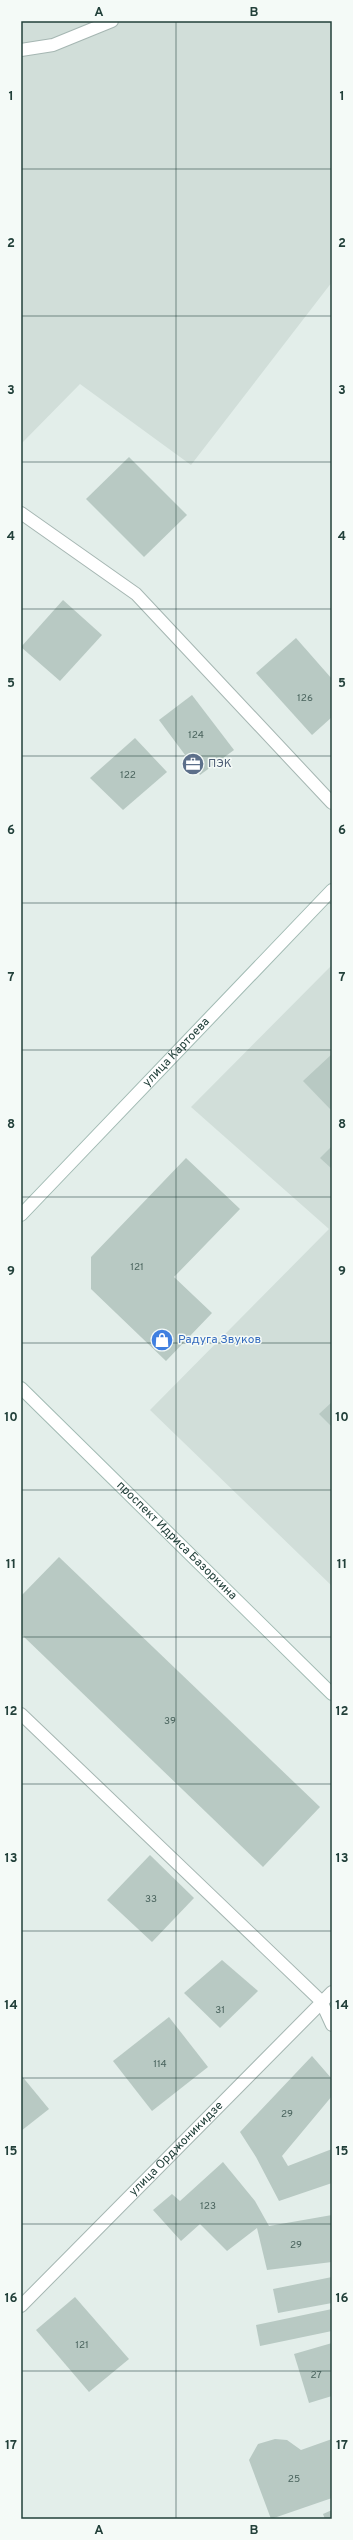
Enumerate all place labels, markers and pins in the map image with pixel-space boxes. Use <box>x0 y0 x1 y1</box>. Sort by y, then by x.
office icon: ПЭК <box>180 751 206 777</box>
place label: ПЭК <box>208 756 232 772</box>
shop icon: Радуга Звуков <box>149 1327 175 1353</box>
place label: Радуга Звуков <box>178 1332 261 1348</box>

